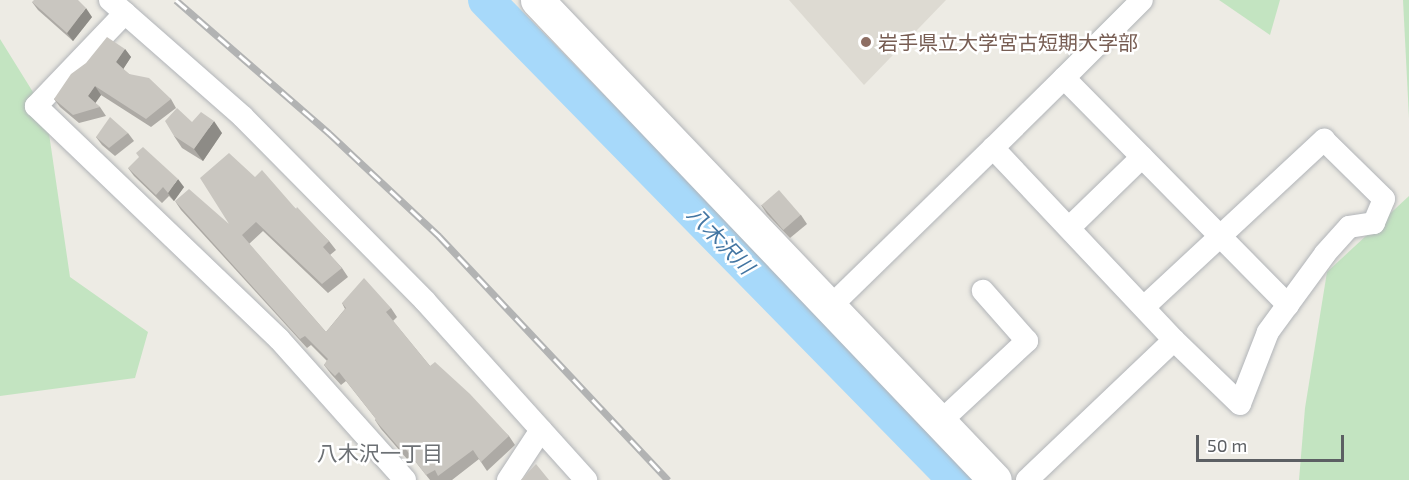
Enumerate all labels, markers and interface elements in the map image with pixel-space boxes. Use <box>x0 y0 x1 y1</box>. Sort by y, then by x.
place label: 岩手県立大学宮古短期大学部 <box>878 30 1138 54</box>
marker: 岩手県立大学宮古短期大学部 <box>859 35 873 49</box>
water label: 八木沢川 <box>683 201 759 279</box>
scale bar <box>1199 423 1348 461</box>
text: 50 m <box>1207 434 1247 456</box>
district label: 八木沢一丁目 <box>317 440 443 466</box>

